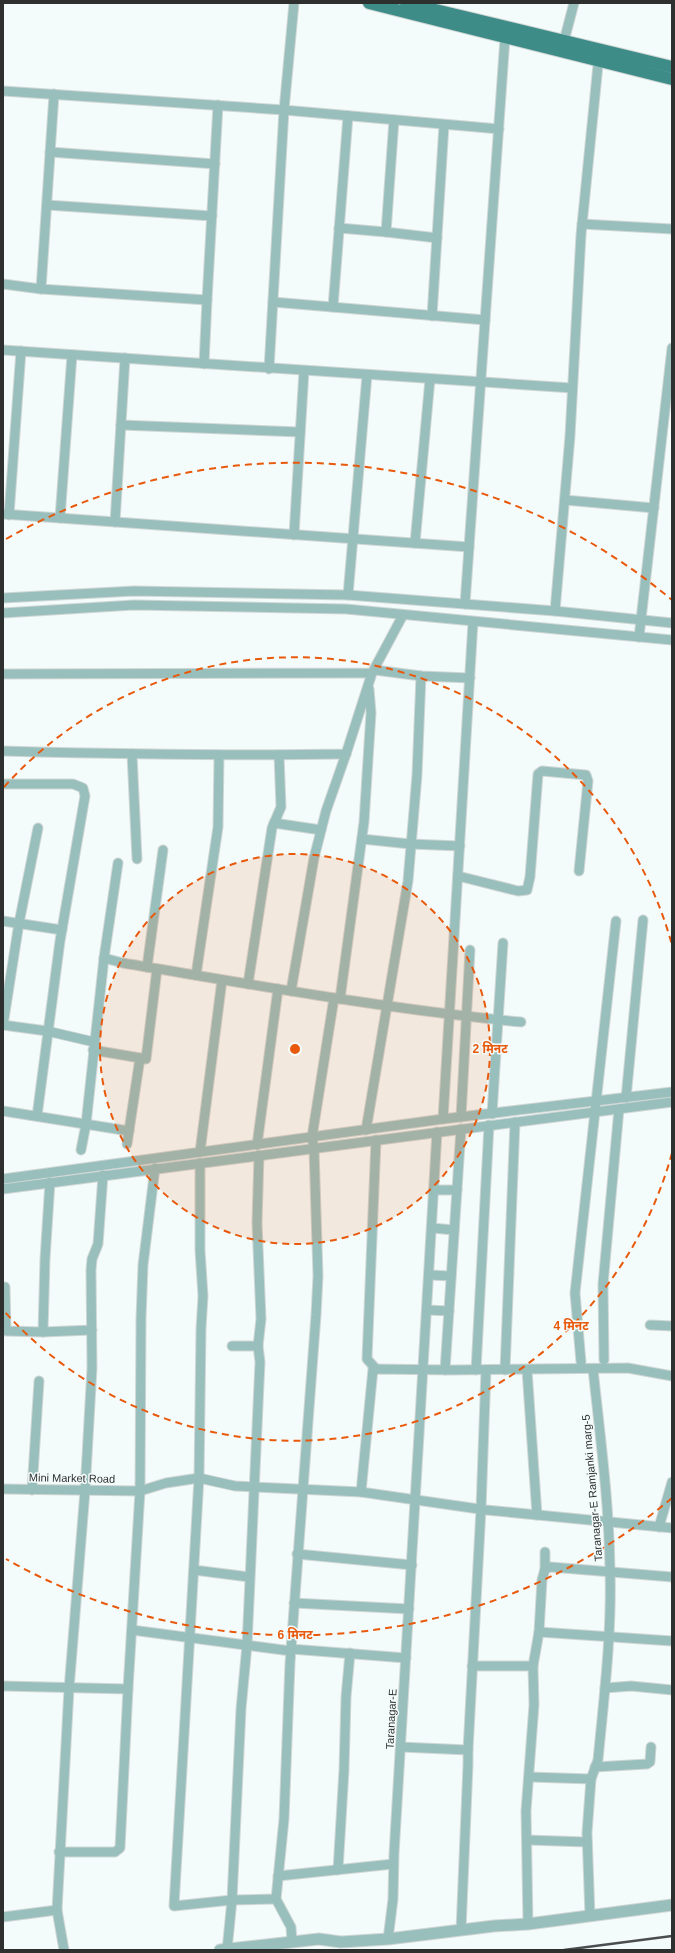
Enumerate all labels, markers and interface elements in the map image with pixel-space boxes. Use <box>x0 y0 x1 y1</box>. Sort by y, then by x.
text: 2 मिनट <box>472 1041 508 1056</box>
centre of rings <box>288 1042 302 1056</box>
text: 4 मिनट <box>553 1318 589 1333</box>
street label: Taranagar-E Ramjanki marg-5 <box>580 1414 604 1562</box>
street label: Mini Market Road <box>29 1471 115 1485</box>
text: 6 मिनट <box>277 1627 313 1642</box>
street label: Taranagar-E <box>383 1688 399 1750</box>

